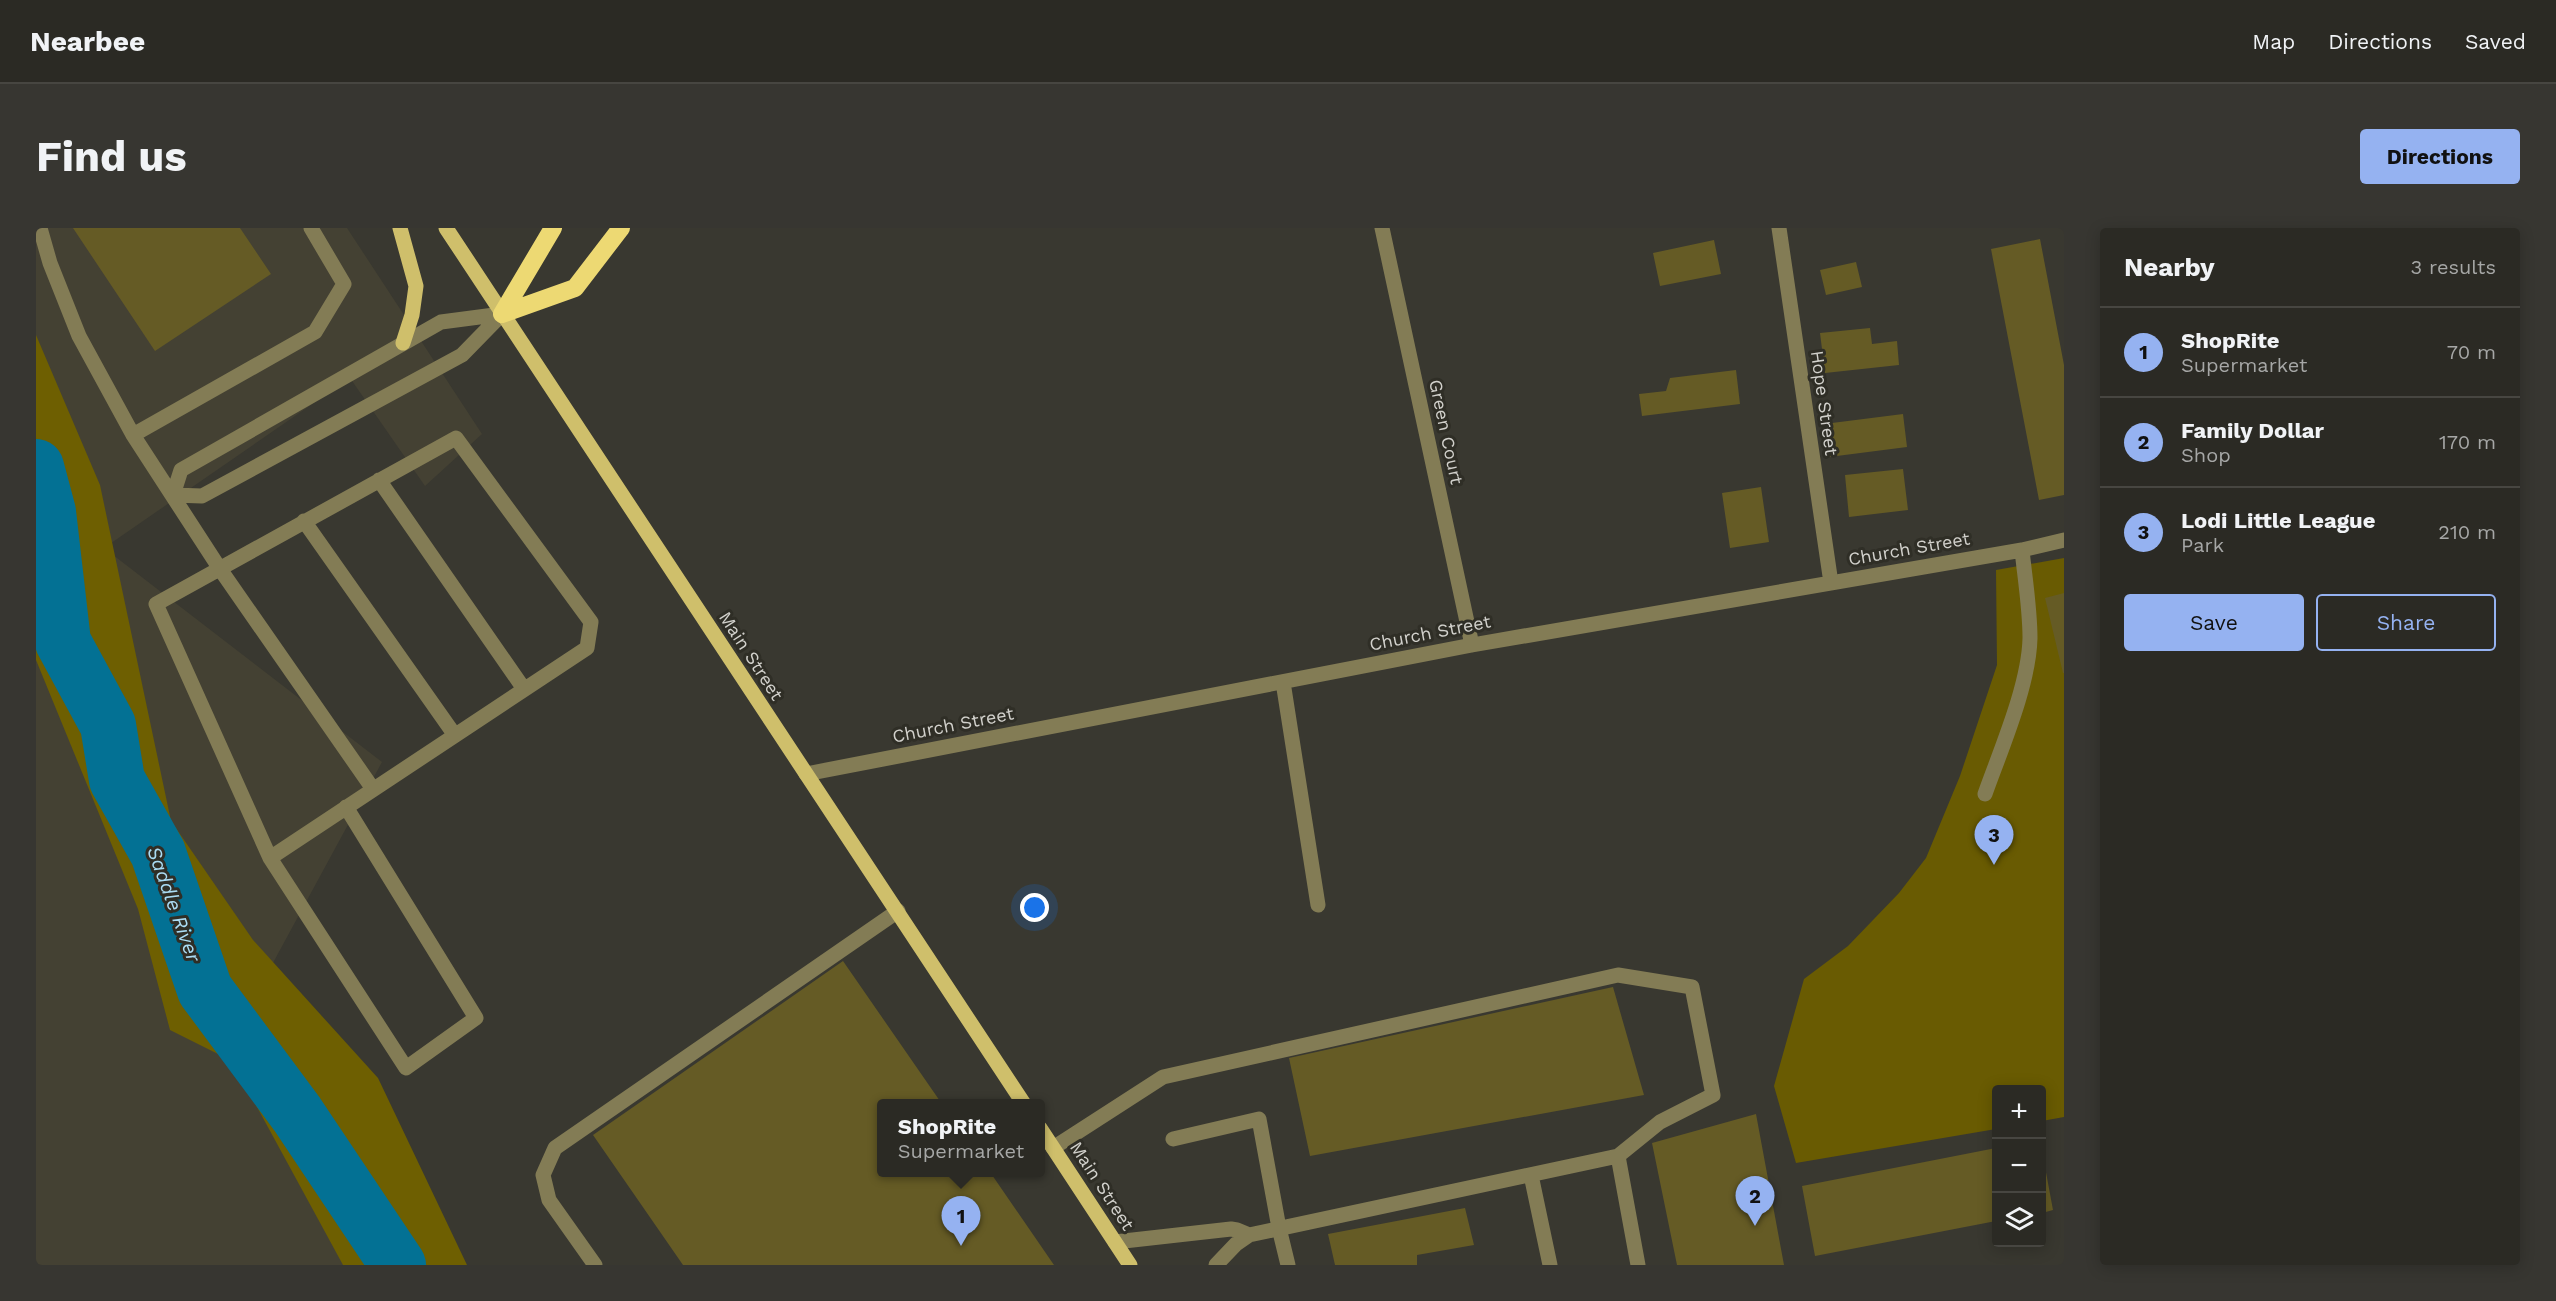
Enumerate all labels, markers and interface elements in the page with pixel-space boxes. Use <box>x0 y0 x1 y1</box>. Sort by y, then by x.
text: Nearbee <box>30 25 145 58</box>
text: Map <box>2252 29 2295 54</box>
text: Directions <box>2328 29 2432 54</box>
text: Saved <box>2465 29 2526 54</box>
button: Directions <box>2360 129 2520 184</box>
text: Find us <box>36 132 187 181</box>
text: Nearby <box>2124 252 2215 282</box>
text: 3 results <box>2411 255 2496 279</box>
text: ShopRite <box>2181 328 2280 353</box>
text: 1 <box>2139 340 2148 364</box>
text: 70 m <box>2447 340 2496 364</box>
street label: Hope Street <box>1807 349 1842 457</box>
text: Supermarket <box>2181 353 2307 377</box>
street label: Green Court <box>1425 378 1468 487</box>
text: Family Dollar <box>2181 418 2324 443</box>
text: 2 <box>2138 430 2149 454</box>
text: 170 m <box>2439 430 2496 454</box>
text: Shop <box>2181 443 2231 467</box>
text: Lodi Little League <box>2181 508 2375 533</box>
text: 3 <box>2138 520 2149 544</box>
text: 210 m <box>2438 520 2496 544</box>
street label: Church Street <box>1846 527 1972 570</box>
text: Park <box>2181 533 2224 557</box>
button: Save <box>2124 594 2304 651</box>
button: Share <box>2316 594 2496 651</box>
street label: Main Street <box>715 607 788 704</box>
street label: Church Street <box>1367 610 1493 655</box>
street label: Church Street <box>890 702 1016 747</box>
pin: 3 <box>1974 816 2014 865</box>
water label: Saddle River <box>142 843 206 966</box>
your location <box>1020 893 1049 922</box>
map controls <box>1992 1085 2046 1247</box>
button: + <box>1992 1085 2046 1139</box>
popup <box>877 1099 1045 1177</box>
text: ShopRite <box>898 1114 996 1139</box>
street label: Main Street <box>1066 1137 1139 1234</box>
text: Supermarket <box>898 1139 1024 1163</box>
button: − <box>1992 1139 2046 1193</box>
pin: 2 <box>1736 1176 1774 1226</box>
button: layers <box>1992 1193 2046 1247</box>
pin: 1 <box>942 1196 980 1246</box>

